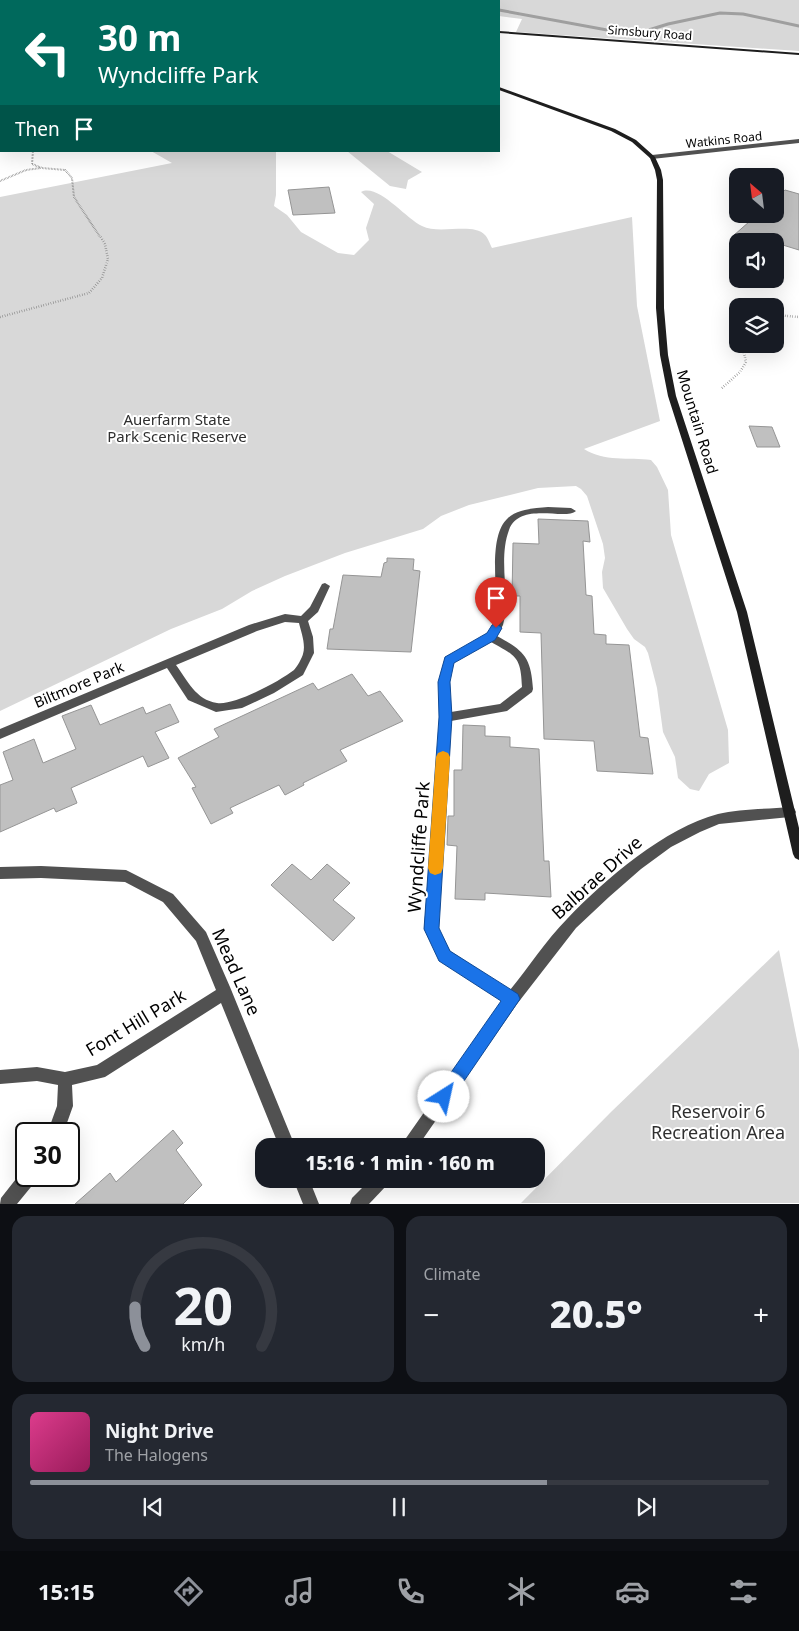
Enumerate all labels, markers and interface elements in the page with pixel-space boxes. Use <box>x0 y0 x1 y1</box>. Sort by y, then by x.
text: 30 m <box>98 14 181 61</box>
icon: left <box>15 20 80 85</box>
street label: Simsbury Road <box>607 21 693 44</box>
text: Wyndcliffe Park <box>98 59 258 89</box>
icon: arrive <box>70 115 98 143</box>
text: Then <box>15 116 60 142</box>
street label: Watkins Road <box>685 127 763 152</box>
north arrow <box>729 168 784 222</box>
map controls <box>729 168 784 353</box>
button: sound <box>729 233 784 288</box>
button: layers <box>729 298 784 353</box>
street label: Mountain Road <box>673 367 723 476</box>
park label: Auerfarm State Park Scenic Reserve <box>107 409 247 446</box>
pin <box>475 577 517 628</box>
icon: arrive <box>482 584 510 612</box>
street label: Biltmore Park <box>31 656 127 712</box>
street label: Wyndcliffe Park <box>401 780 435 913</box>
street label: Balbrae Drive <box>546 830 647 924</box>
street label: Mead Lane <box>207 924 267 1019</box>
street label: Font Hill Park <box>81 983 190 1061</box>
position arrow <box>417 1070 469 1122</box>
park label: Reservoir 6 Recreation Area <box>651 1099 785 1144</box>
speed limit sign: 30 <box>15 1122 80 1187</box>
text: 15:16 · 1 min · 160 m <box>305 1150 495 1176</box>
text: Climate <box>424 1263 481 1285</box>
text: 20 <box>173 1269 233 1340</box>
text: 20.5° <box>550 1287 643 1339</box>
text: − <box>424 1295 440 1333</box>
text: + <box>753 1295 769 1333</box>
text: km/h <box>181 1332 225 1356</box>
text: Night Drive <box>105 1418 214 1444</box>
text: The Halogens <box>105 1444 208 1466</box>
icon: previous <box>139 1493 167 1521</box>
icon: pause <box>385 1493 413 1521</box>
icon: next <box>632 1493 660 1521</box>
icon: directions <box>171 1574 206 1609</box>
icon: music <box>282 1574 317 1609</box>
icon: phone <box>393 1574 428 1609</box>
icon: climate <box>504 1574 539 1609</box>
icon: car <box>615 1574 650 1609</box>
icon: filters <box>726 1574 761 1609</box>
text: 15:15 <box>38 1576 95 1606</box>

